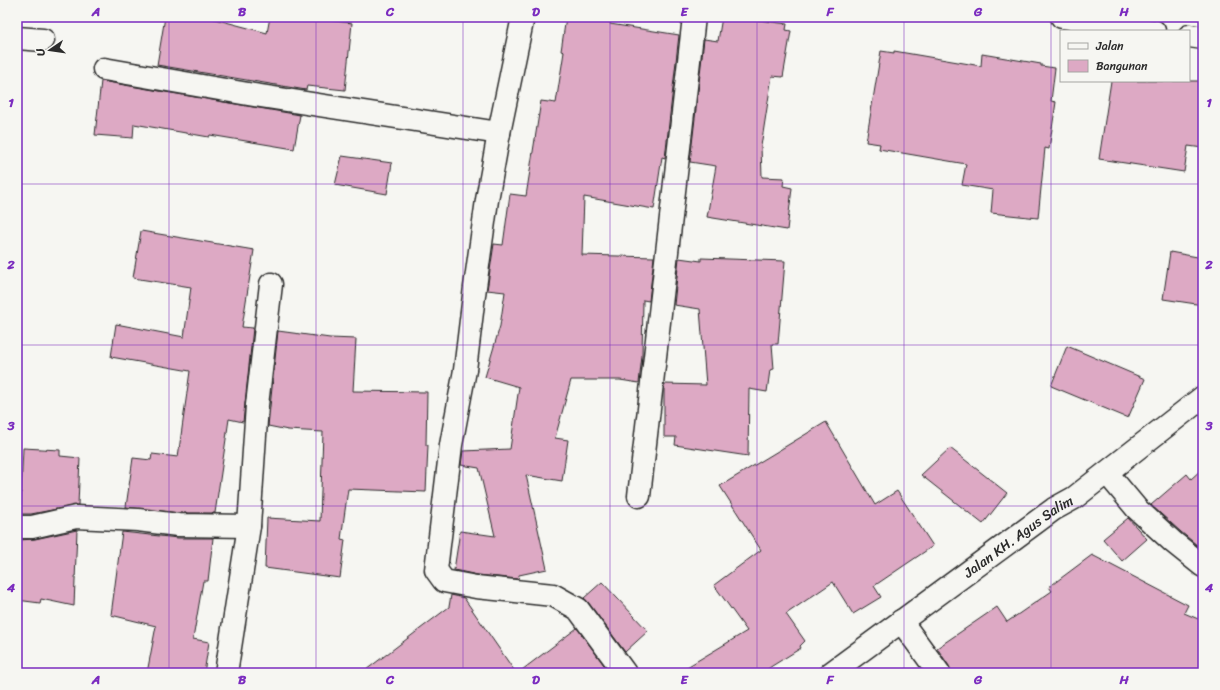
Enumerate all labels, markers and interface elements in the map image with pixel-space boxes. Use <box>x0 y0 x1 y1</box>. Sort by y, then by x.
text: A <box>91 0 100 23</box>
text: B <box>238 0 247 23</box>
text: C <box>385 0 395 23</box>
text: D <box>532 0 540 23</box>
text: E <box>680 0 689 23</box>
text: F <box>825 0 834 23</box>
text: G <box>973 0 983 23</box>
text: H <box>1118 0 1129 23</box>
north arrow <box>30 30 70 70</box>
legend <box>1060 30 1190 82</box>
text: Jalan <box>1095 35 1124 57</box>
text: U <box>31 46 51 58</box>
text: Bangunan <box>1096 55 1148 77</box>
text: 1 <box>8 91 14 114</box>
text: 1 <box>1206 91 1212 114</box>
text: 2 <box>6 253 15 276</box>
text: 2 <box>1204 253 1213 276</box>
text: 3 <box>6 414 15 437</box>
text: 3 <box>1204 414 1213 437</box>
street label: Jalan KH. Agus Salim <box>957 489 1078 585</box>
text: 4 <box>6 576 16 599</box>
text: 4 <box>1204 576 1214 599</box>
text: A <box>91 668 100 690</box>
text: B <box>238 668 247 690</box>
text: C <box>385 668 395 690</box>
text: D <box>532 668 540 690</box>
text: E <box>680 668 689 690</box>
text: F <box>825 668 834 690</box>
text: G <box>973 668 983 690</box>
text: H <box>1118 668 1129 690</box>

